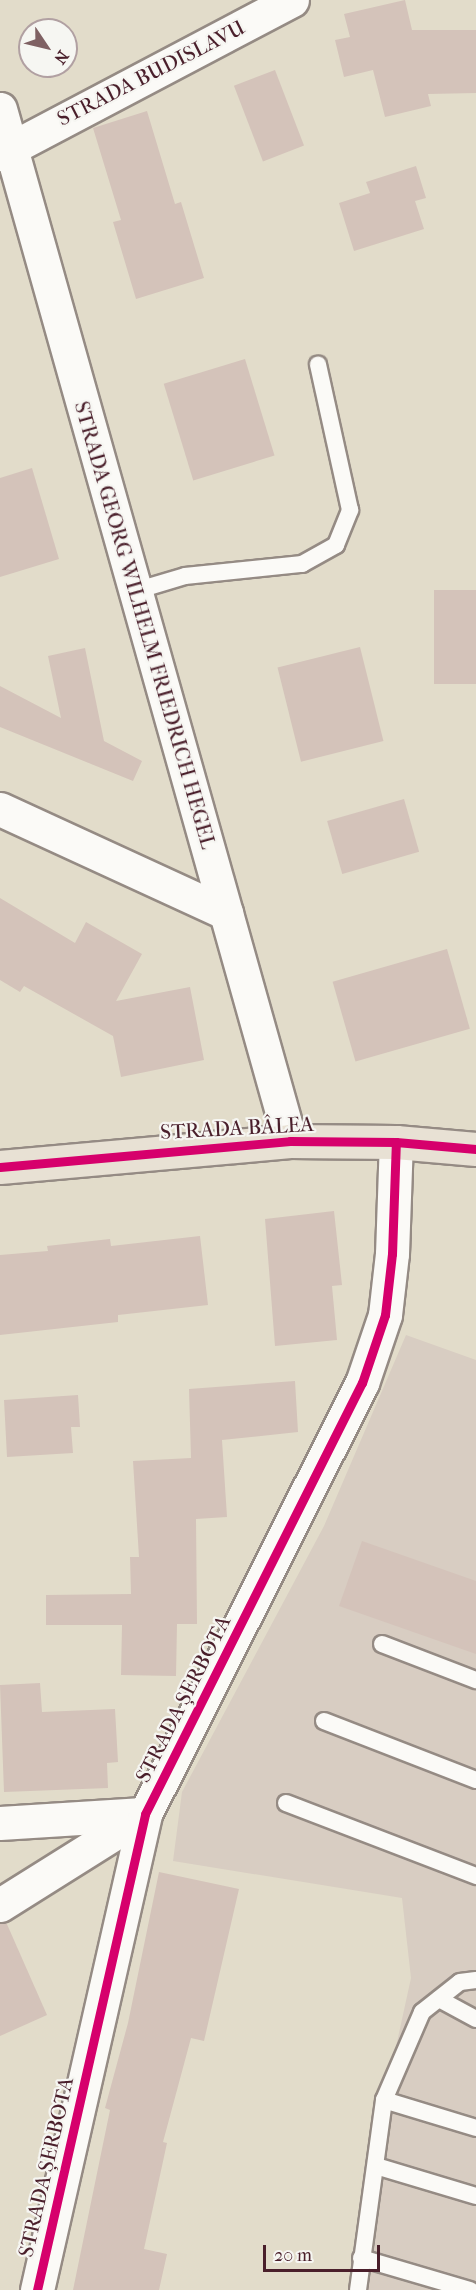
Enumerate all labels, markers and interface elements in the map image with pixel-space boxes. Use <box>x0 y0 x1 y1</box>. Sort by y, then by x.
street label: STRADA BUDISLAVU <box>53 15 249 131</box>
north arrow <box>18 18 78 78</box>
text: N <box>50 47 73 68</box>
street label: STRADA GEORG WILHELM FRIEDRICH HEGEL <box>69 398 221 852</box>
street label: STRADA BÂLEA <box>160 1111 314 1145</box>
street label: STRADA ȘERBOTA <box>130 1611 236 1787</box>
street label: STRADA ȘERBOTA <box>13 2075 79 2259</box>
scale bar <box>266 2233 383 2271</box>
text: 20 m <box>274 2245 312 2266</box>

